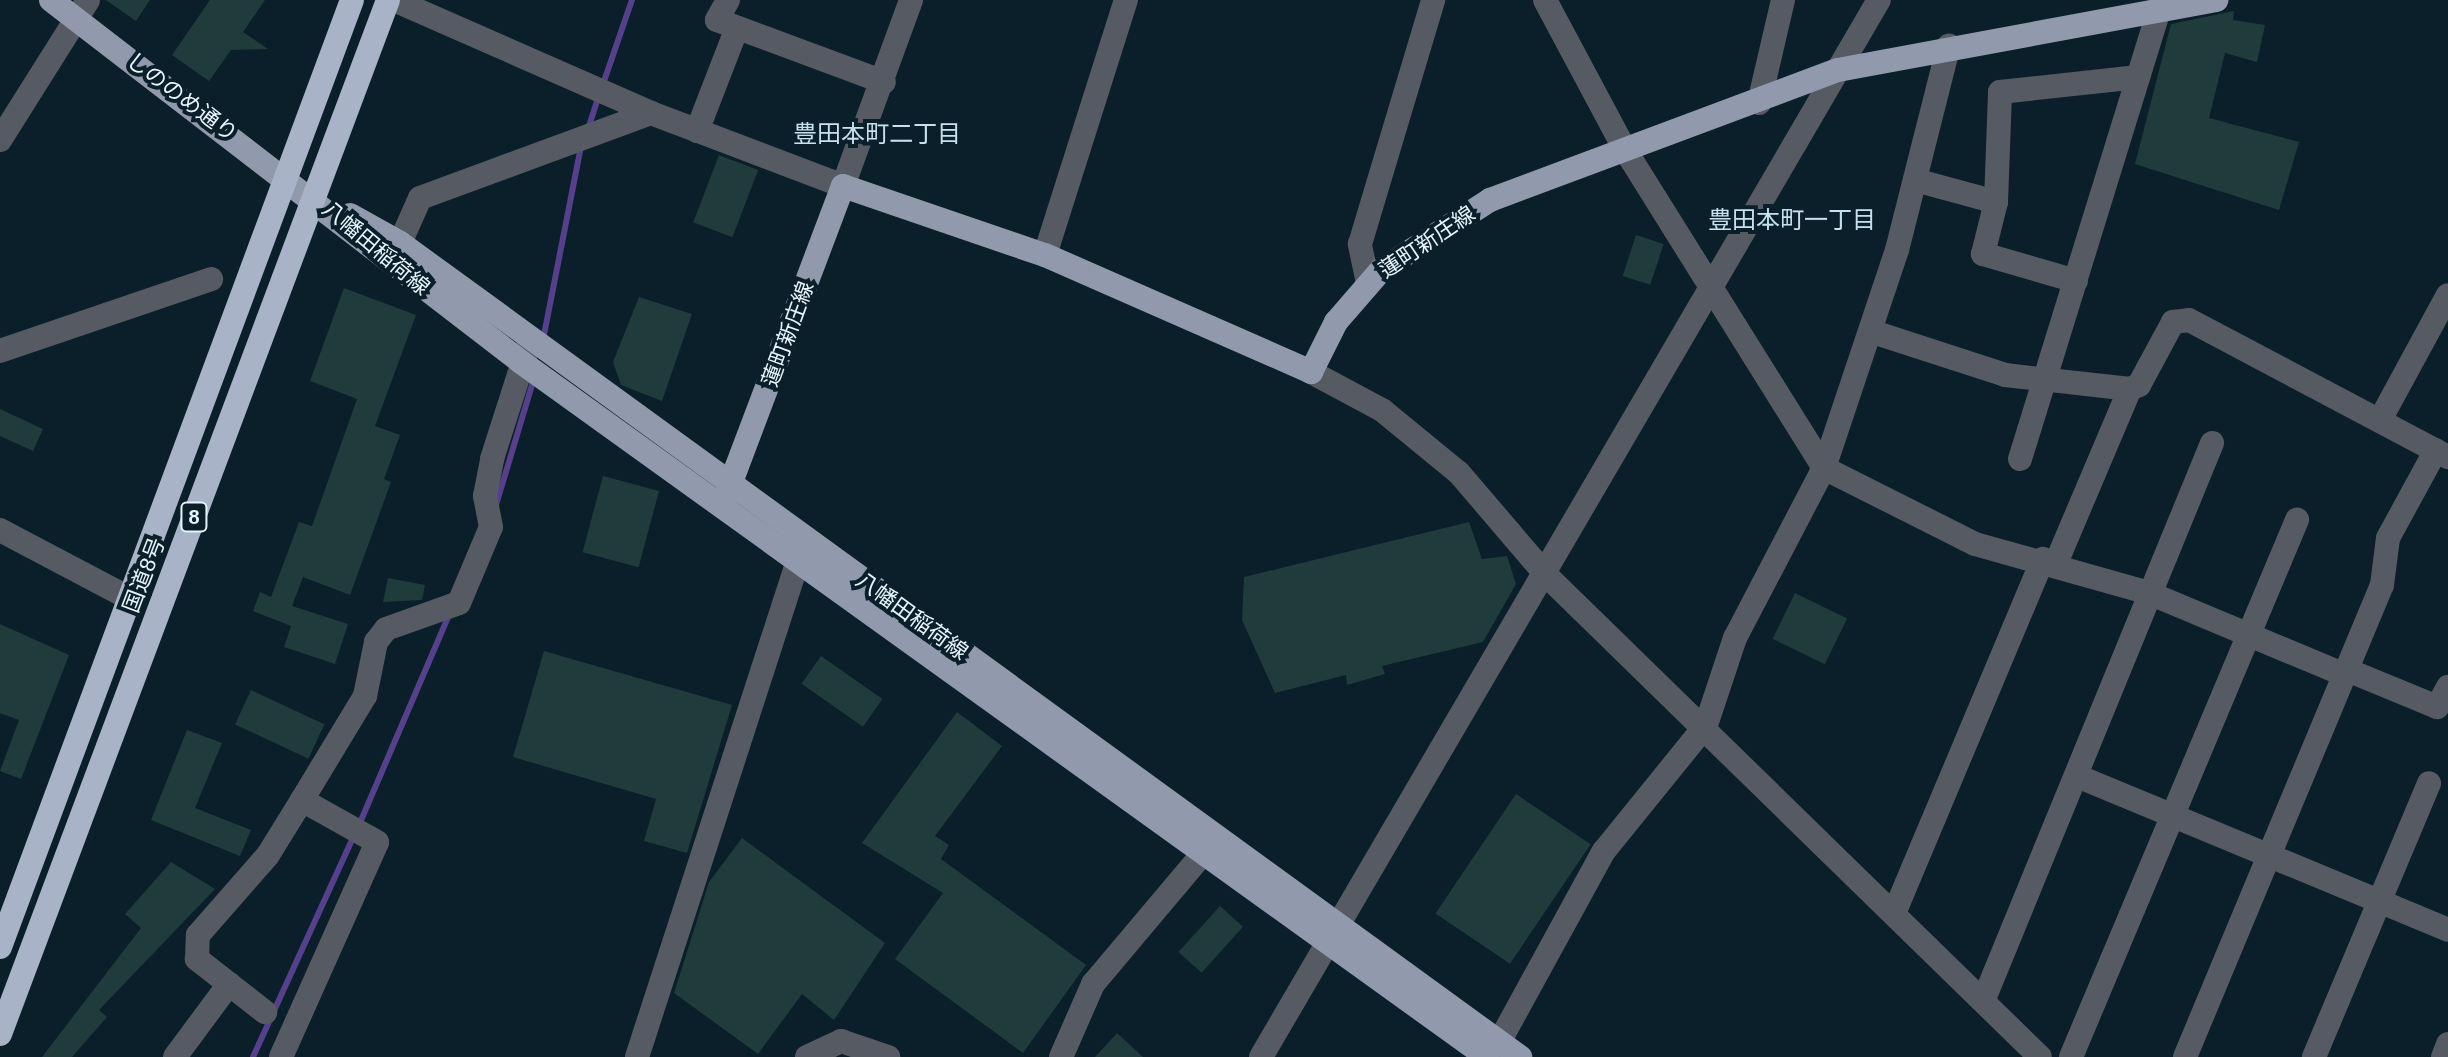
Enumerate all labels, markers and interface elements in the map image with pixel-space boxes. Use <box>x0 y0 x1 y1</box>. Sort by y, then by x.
street label: しののめ通り <box>121 47 243 147</box>
district label: 豊田本町二丁目 <box>793 120 961 148</box>
street label: 八幡田稲荷線 <box>317 195 435 301</box>
street label: 蓮町新庄線 <box>1374 200 1480 284</box>
district label: 豊田本町一丁目 <box>1708 206 1876 234</box>
street label: 蓮町新庄線 <box>757 278 819 390</box>
road number: 8 <box>180 501 208 533</box>
street label: 国道8号 <box>118 534 170 616</box>
street label: 八幡田稲荷線 <box>851 567 973 665</box>

